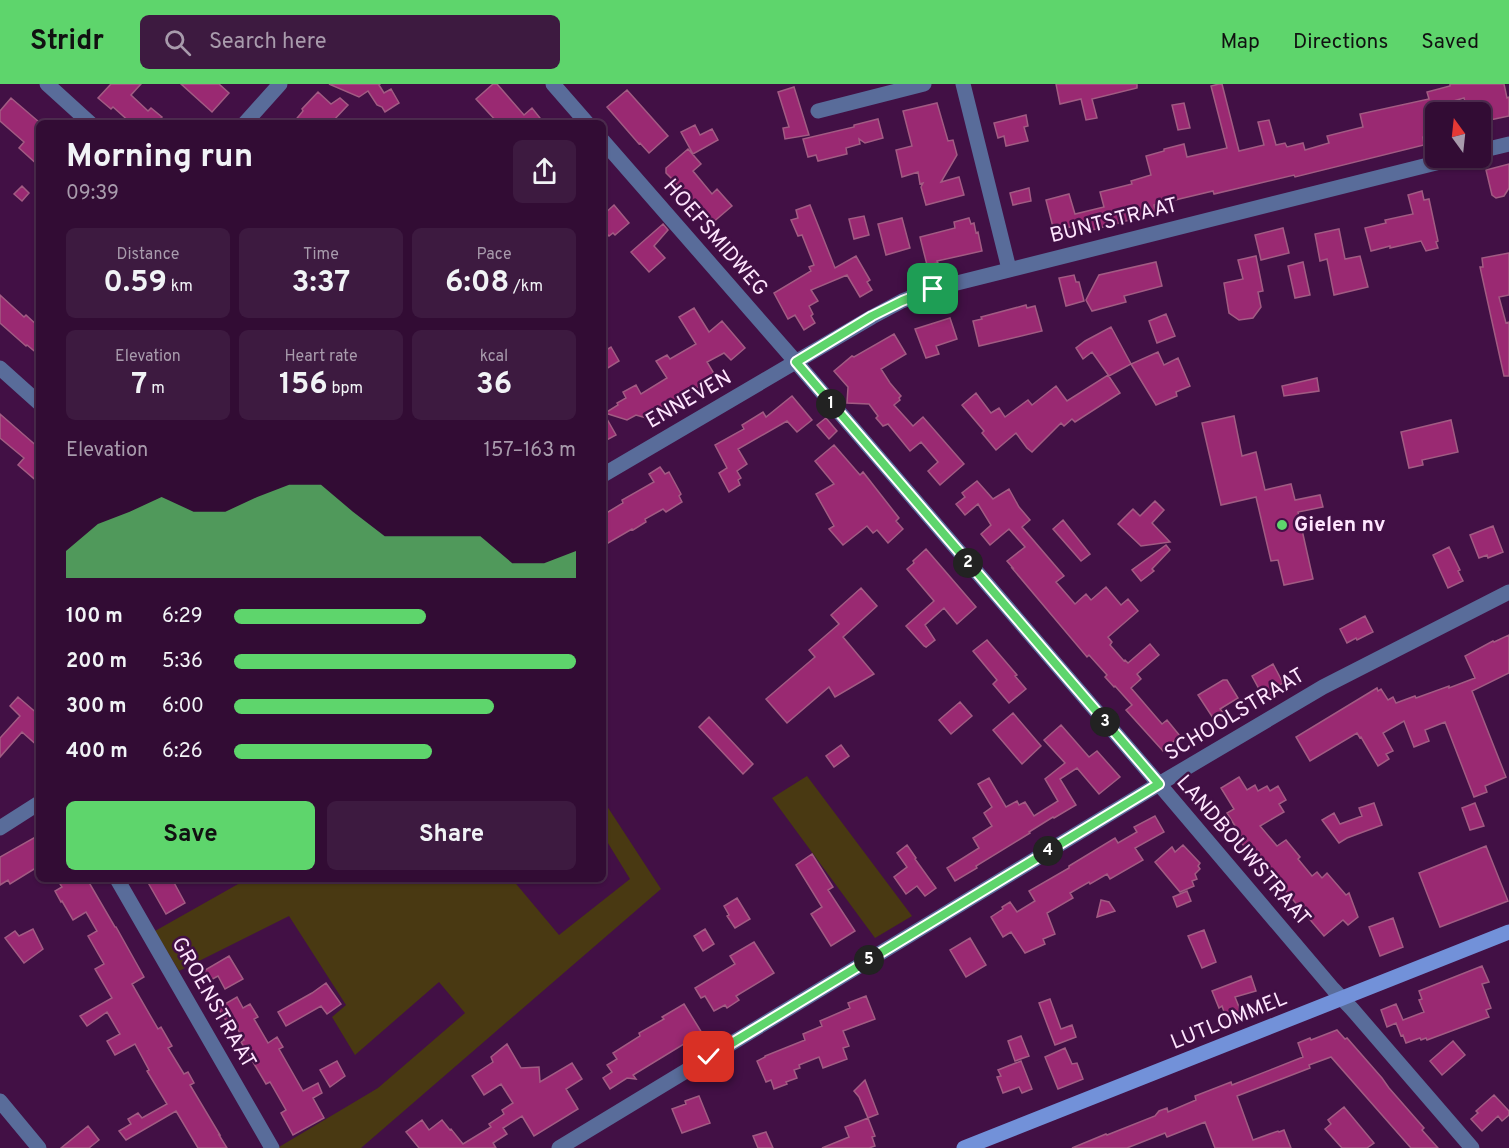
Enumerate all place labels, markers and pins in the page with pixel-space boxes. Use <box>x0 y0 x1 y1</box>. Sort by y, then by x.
pin <box>907 263 958 314</box>
pin: 1 <box>816 389 846 419</box>
place label: Gielen nv <box>1294 512 1386 539</box>
marker: Gielen nv <box>1275 518 1289 532</box>
pin: 2 <box>953 548 983 578</box>
pin: 3 <box>1090 707 1120 737</box>
pin: 4 <box>1033 836 1063 866</box>
pin: 5 <box>854 945 884 975</box>
pin <box>683 1031 734 1082</box>

